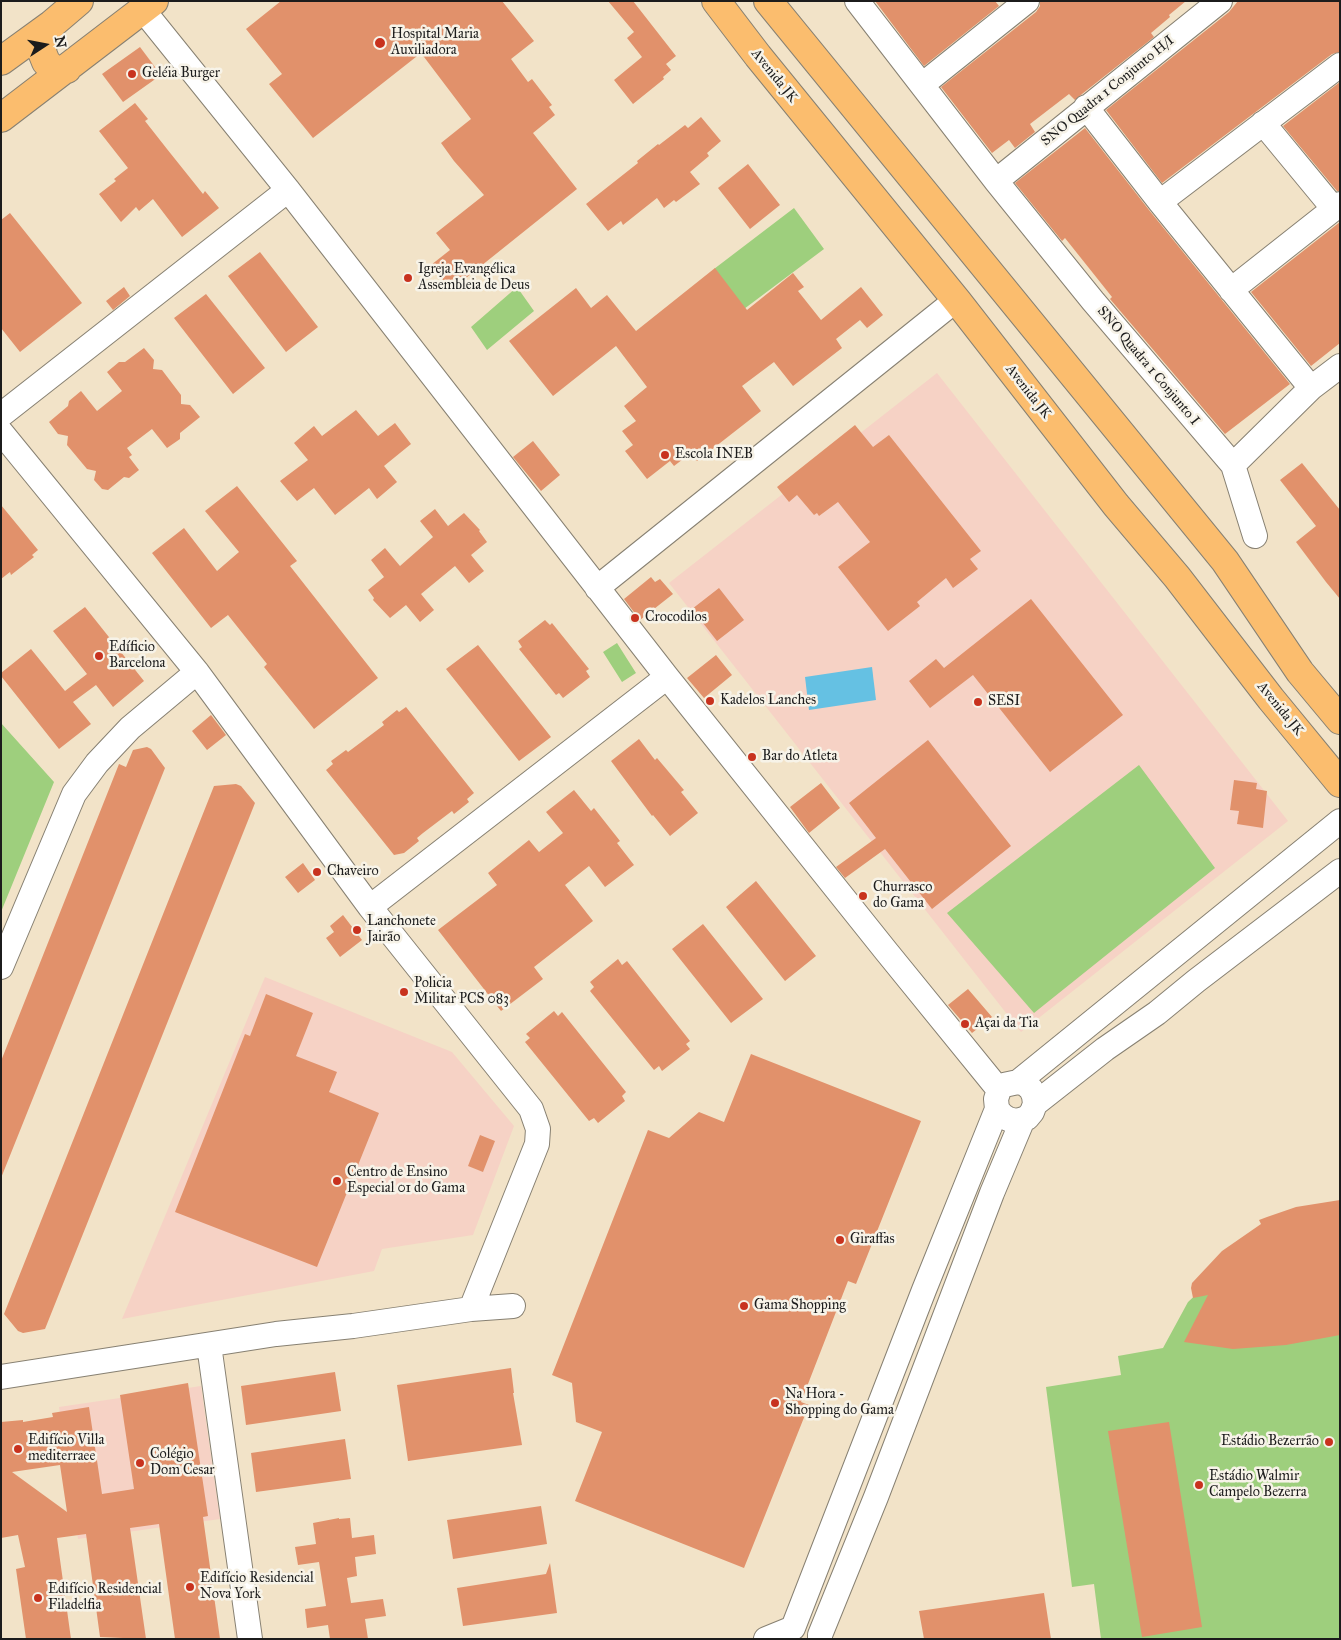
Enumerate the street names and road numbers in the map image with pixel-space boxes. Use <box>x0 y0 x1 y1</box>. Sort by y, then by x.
street label: SNO Quadra 1 Conjunto H/I <box>1038 32 1178 150</box>
street label: Avenida JK <box>747 46 801 106</box>
street label: SNO Quadra 1 Conjunto I <box>1093 303 1203 429</box>
street label: Avenida JK <box>1002 362 1054 422</box>
street label: Avenida JK <box>1253 679 1307 739</box>

